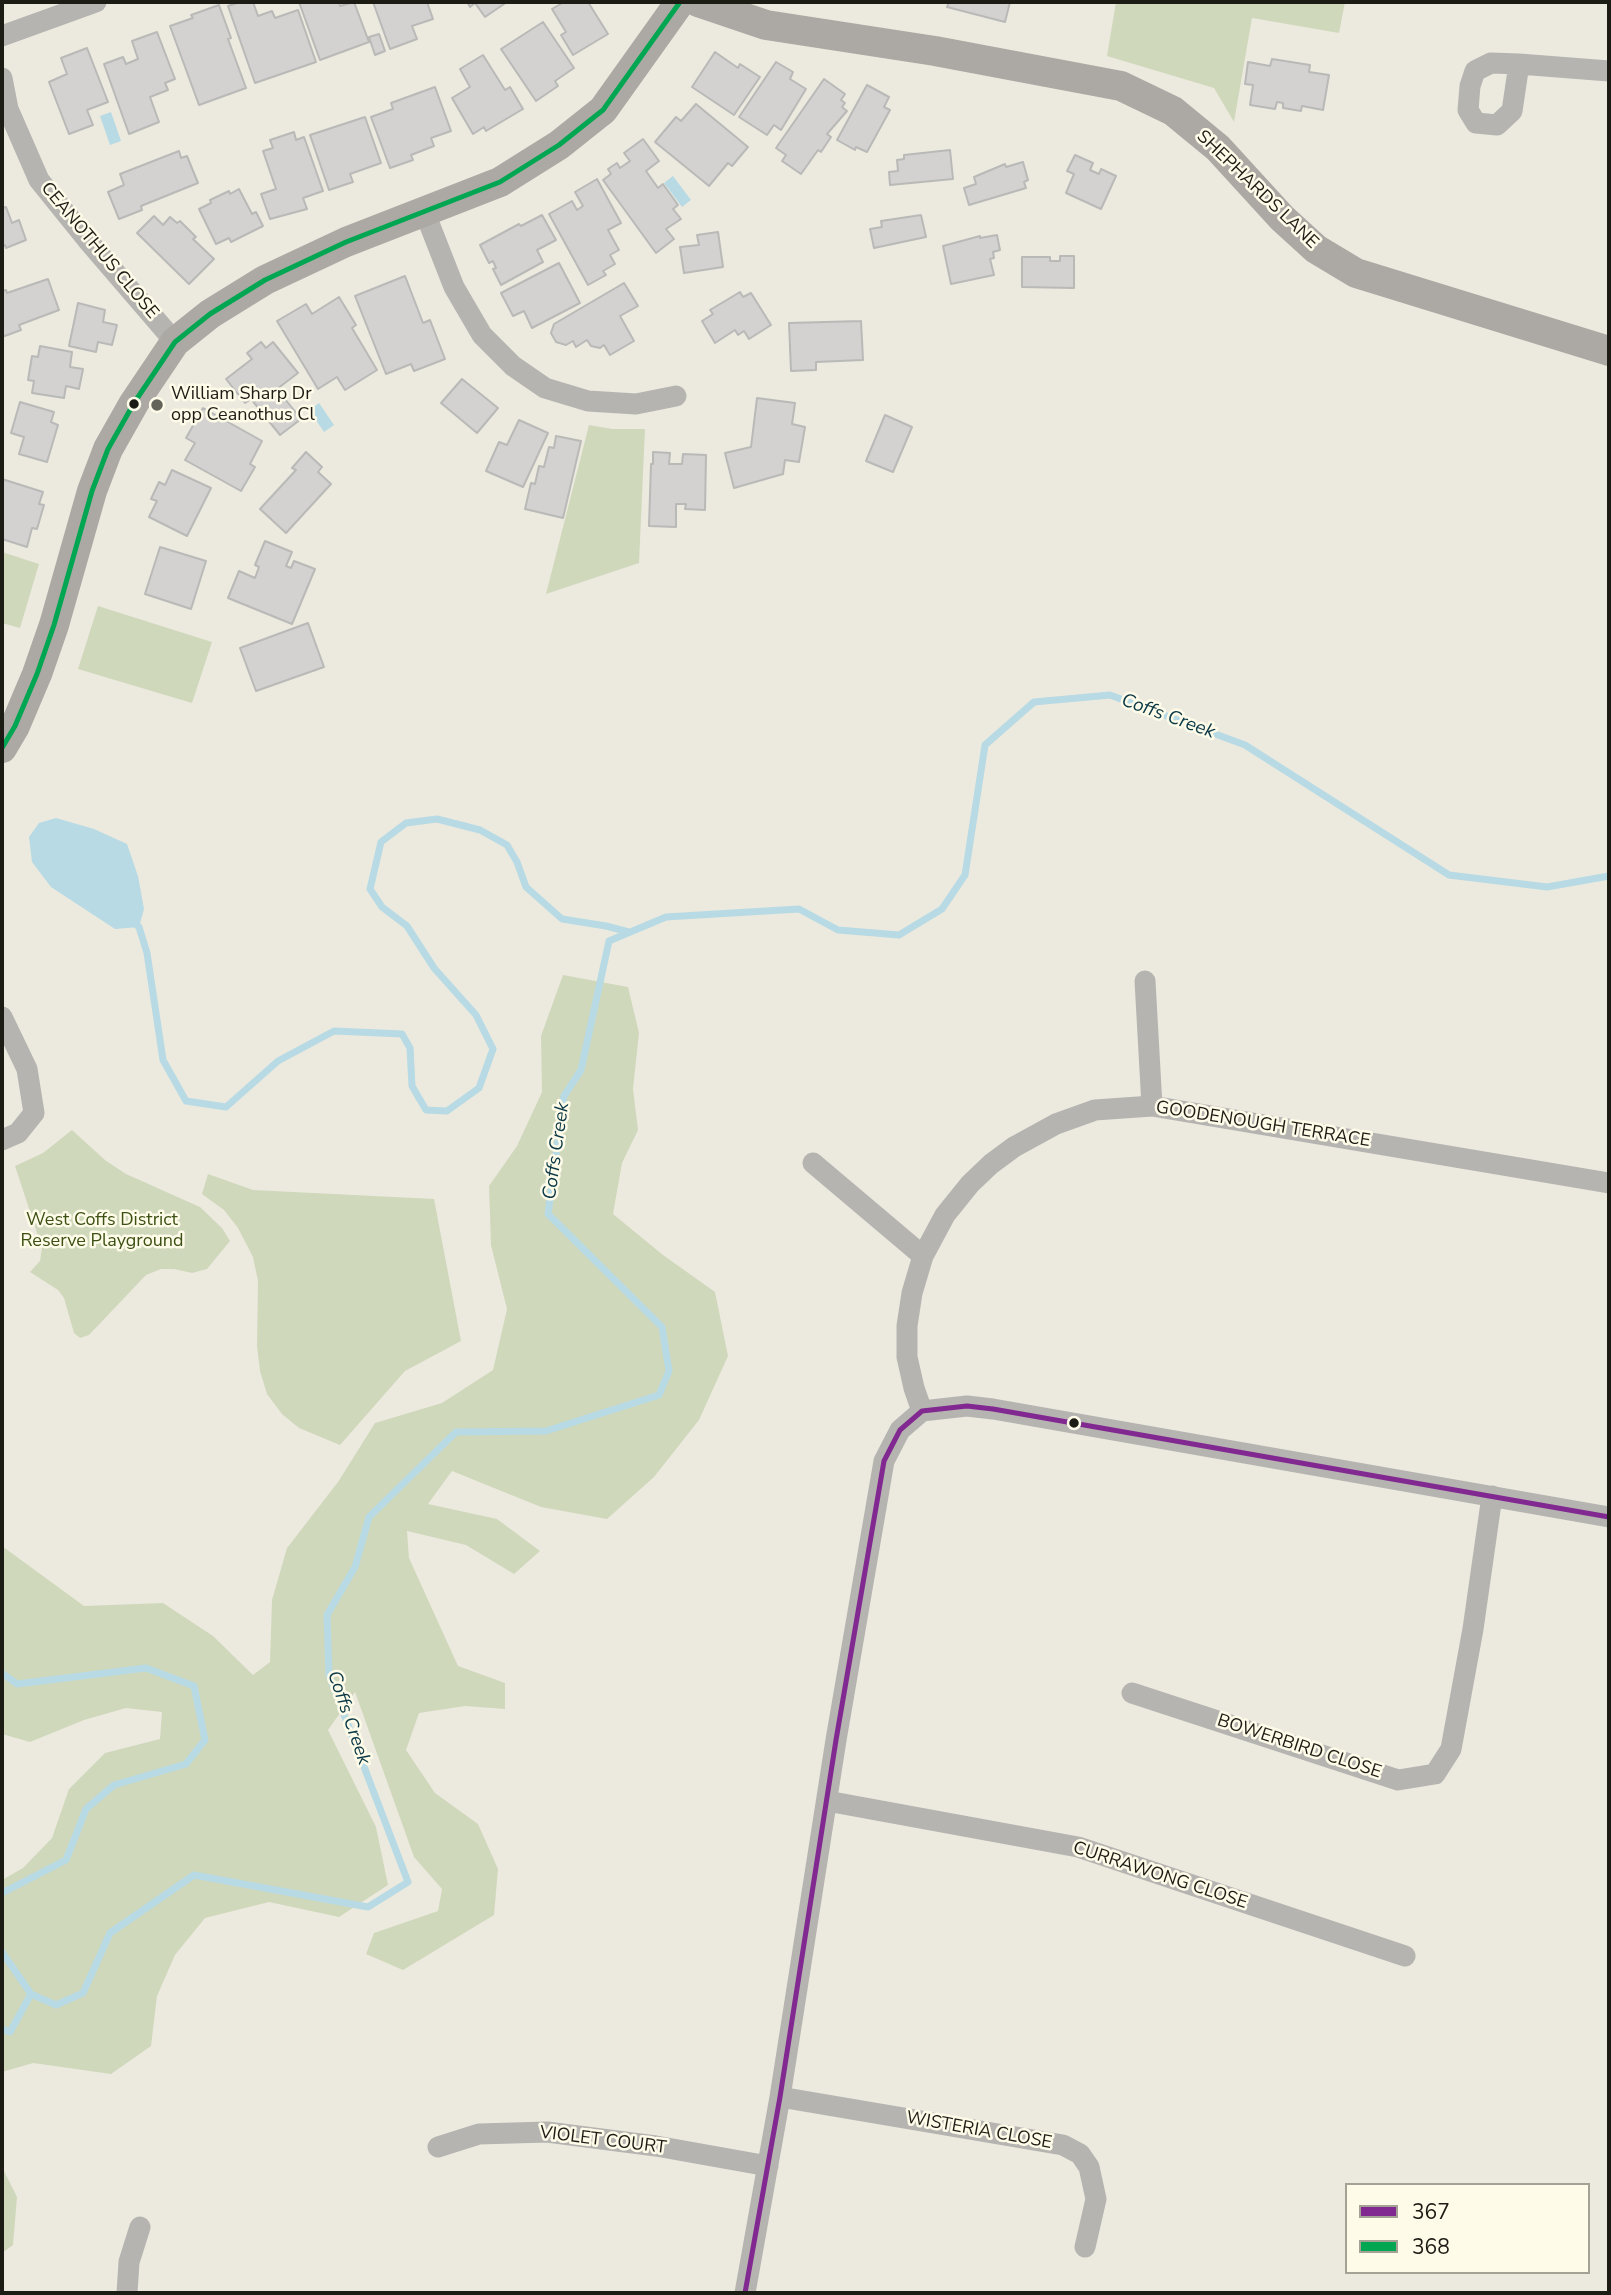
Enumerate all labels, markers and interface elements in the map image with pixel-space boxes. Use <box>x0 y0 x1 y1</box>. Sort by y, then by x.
street label: SHEPHARDS LANE <box>1192 126 1322 254</box>
street label: CEANOTHUS CLOSE <box>36 178 162 324</box>
place label: William Sharp Dr opp Ceanothus Cl <box>171 384 315 426</box>
unlabelled marker <box>127 397 141 411</box>
marker: William Sharp Dr opp Ceanothus Cl <box>149 397 165 413</box>
water label: Coffs Creek <box>1118 690 1218 744</box>
street label: GOODENOUGH TERRACE <box>1154 1097 1372 1153</box>
water label: Coffs Creek <box>539 1101 575 1201</box>
park label: West Coffs District Reserve Playground <box>21 1210 183 1252</box>
unlabelled marker <box>1067 1416 1081 1430</box>
water label: Coffs Creek <box>321 1668 375 1768</box>
street label: BOWERBIRD CLOSE <box>1214 1710 1384 1784</box>
street label: CURRAWONG CLOSE <box>1070 1838 1250 1914</box>
street label: WISTERIA CLOSE <box>904 2108 1054 2154</box>
street label: VIOLET COURT <box>538 2123 668 2159</box>
legend <box>1345 2183 1590 2274</box>
text: 367 <box>1412 2198 1450 2226</box>
text: 368 <box>1412 2233 1450 2261</box>

